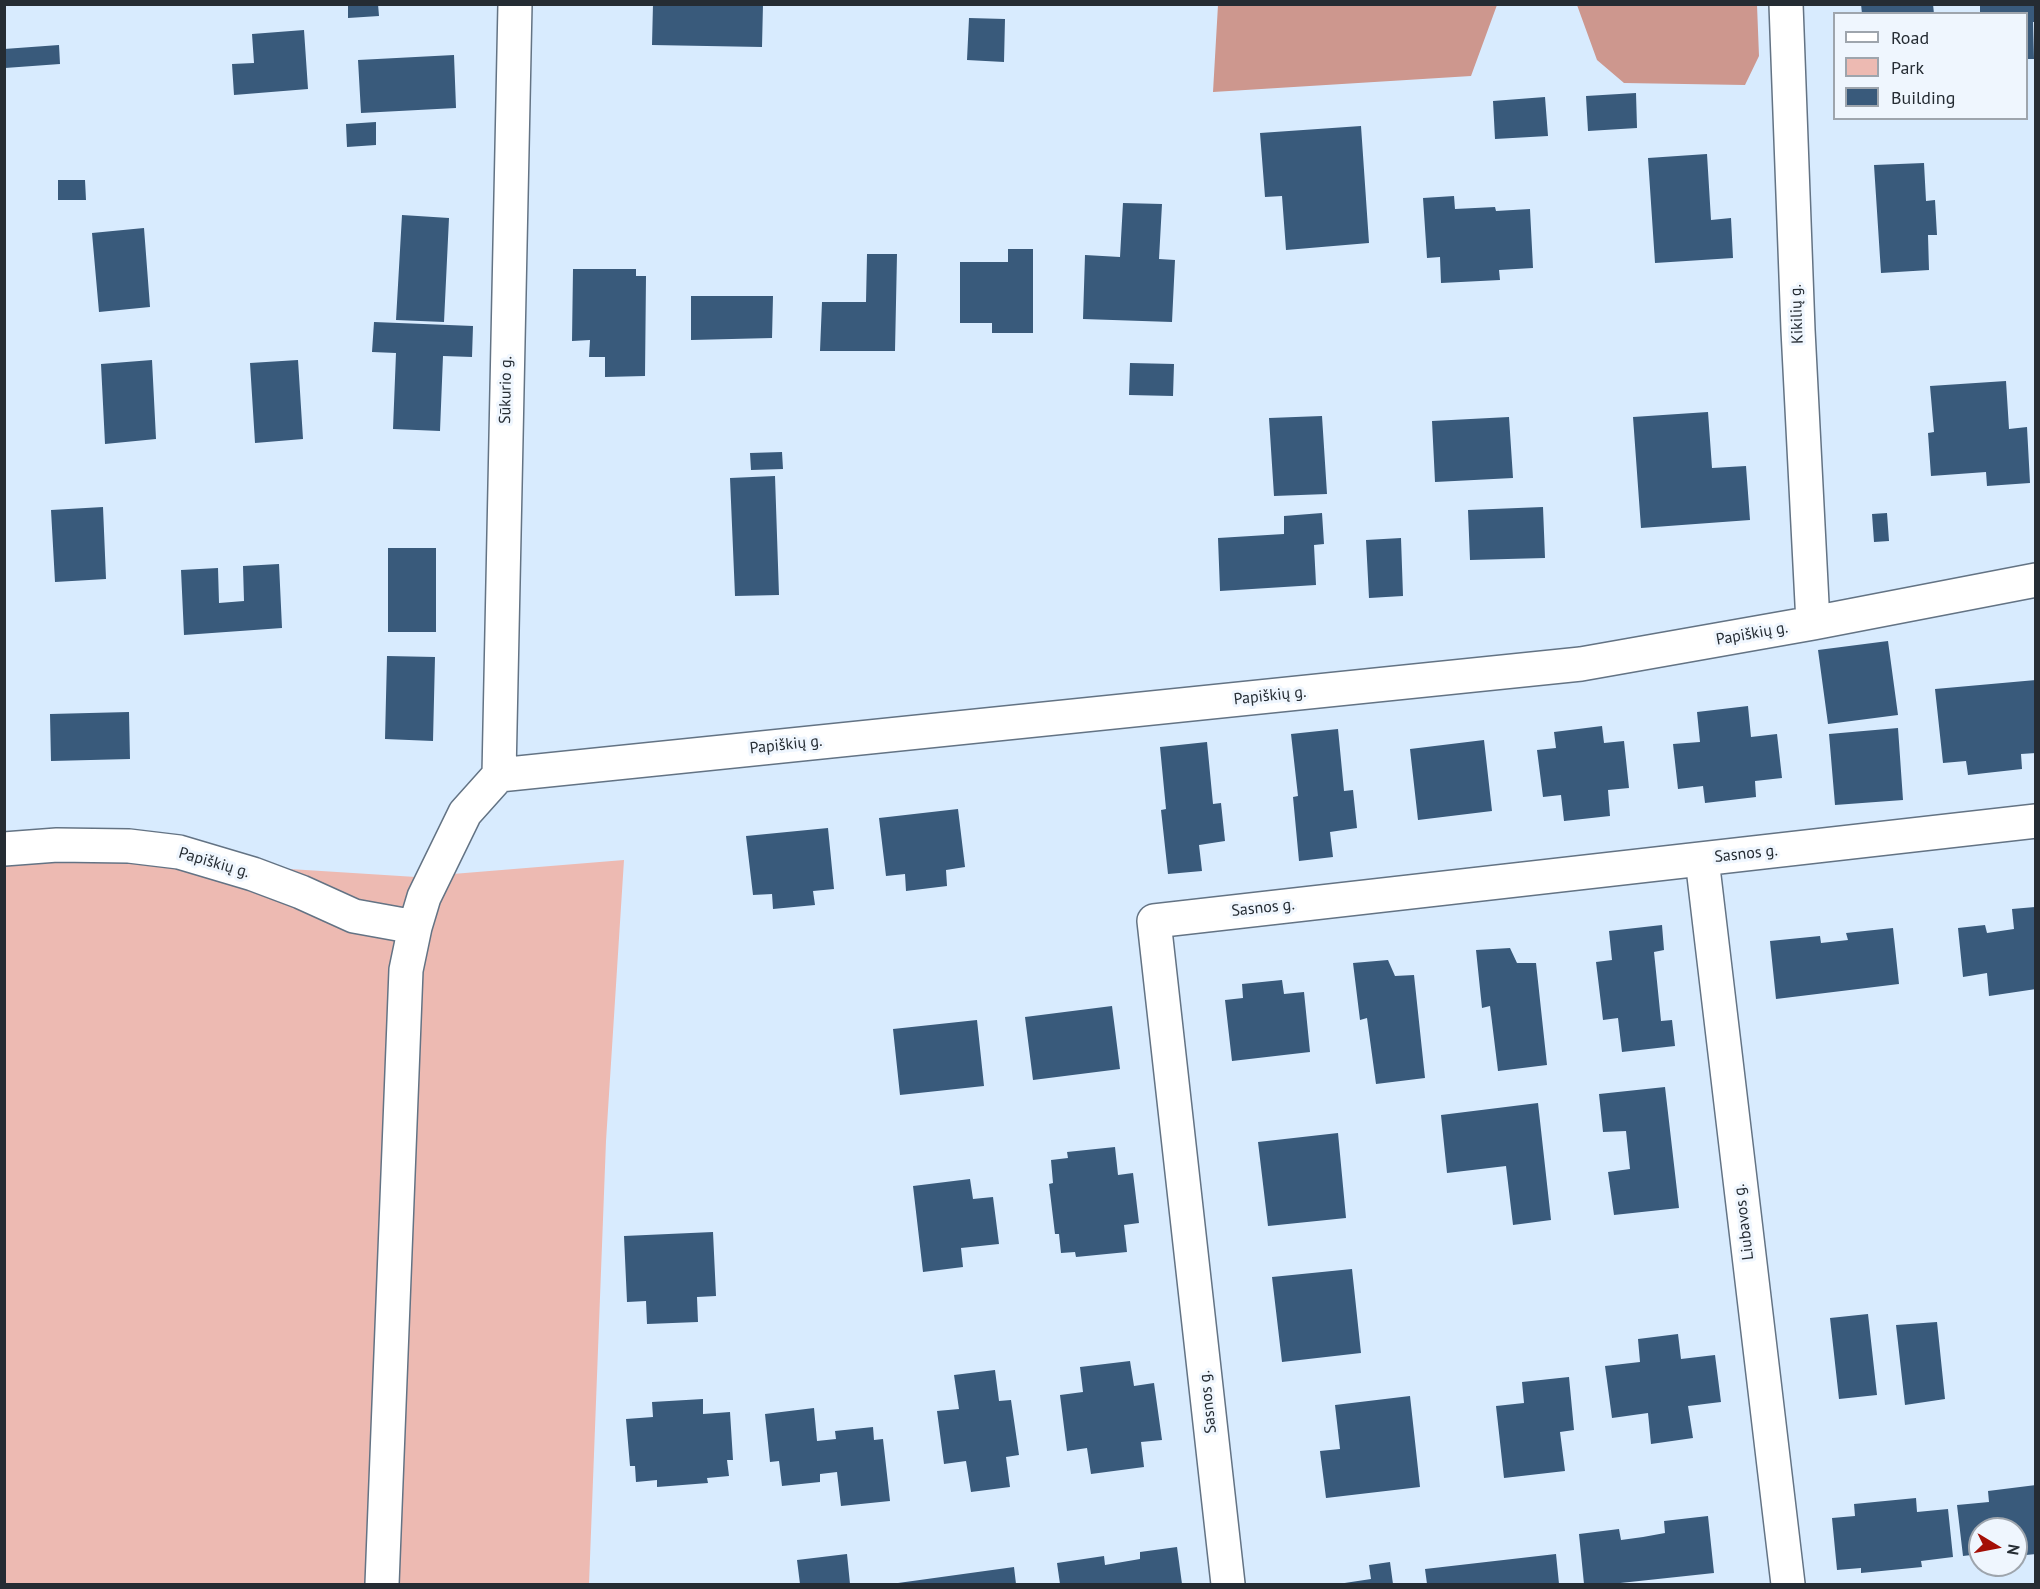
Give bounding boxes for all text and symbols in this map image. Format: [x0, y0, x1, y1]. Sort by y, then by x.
legend [1833, 12, 2028, 120]
text: Road [1891, 26, 1929, 49]
text: Park [1891, 56, 1924, 79]
text: Building [1891, 86, 1955, 109]
street label: Kikilių g. [1786, 284, 1808, 344]
street label: Sūkurio g. [496, 356, 516, 424]
street label: Papiškių g. [1714, 618, 1790, 650]
street label: Papiškių g. [1233, 683, 1307, 709]
street label: Papiškių g. [749, 732, 823, 758]
street label: Sasnos g. [1713, 841, 1779, 867]
street label: Papiškių g. [176, 844, 252, 882]
street label: Sasnos g. [1230, 895, 1296, 921]
street label: Liubavos g. [1730, 1183, 1758, 1261]
street label: Sasnos g. [1195, 1369, 1221, 1435]
north arrow [1968, 1517, 2028, 1577]
text: N [2003, 1543, 2025, 1557]

